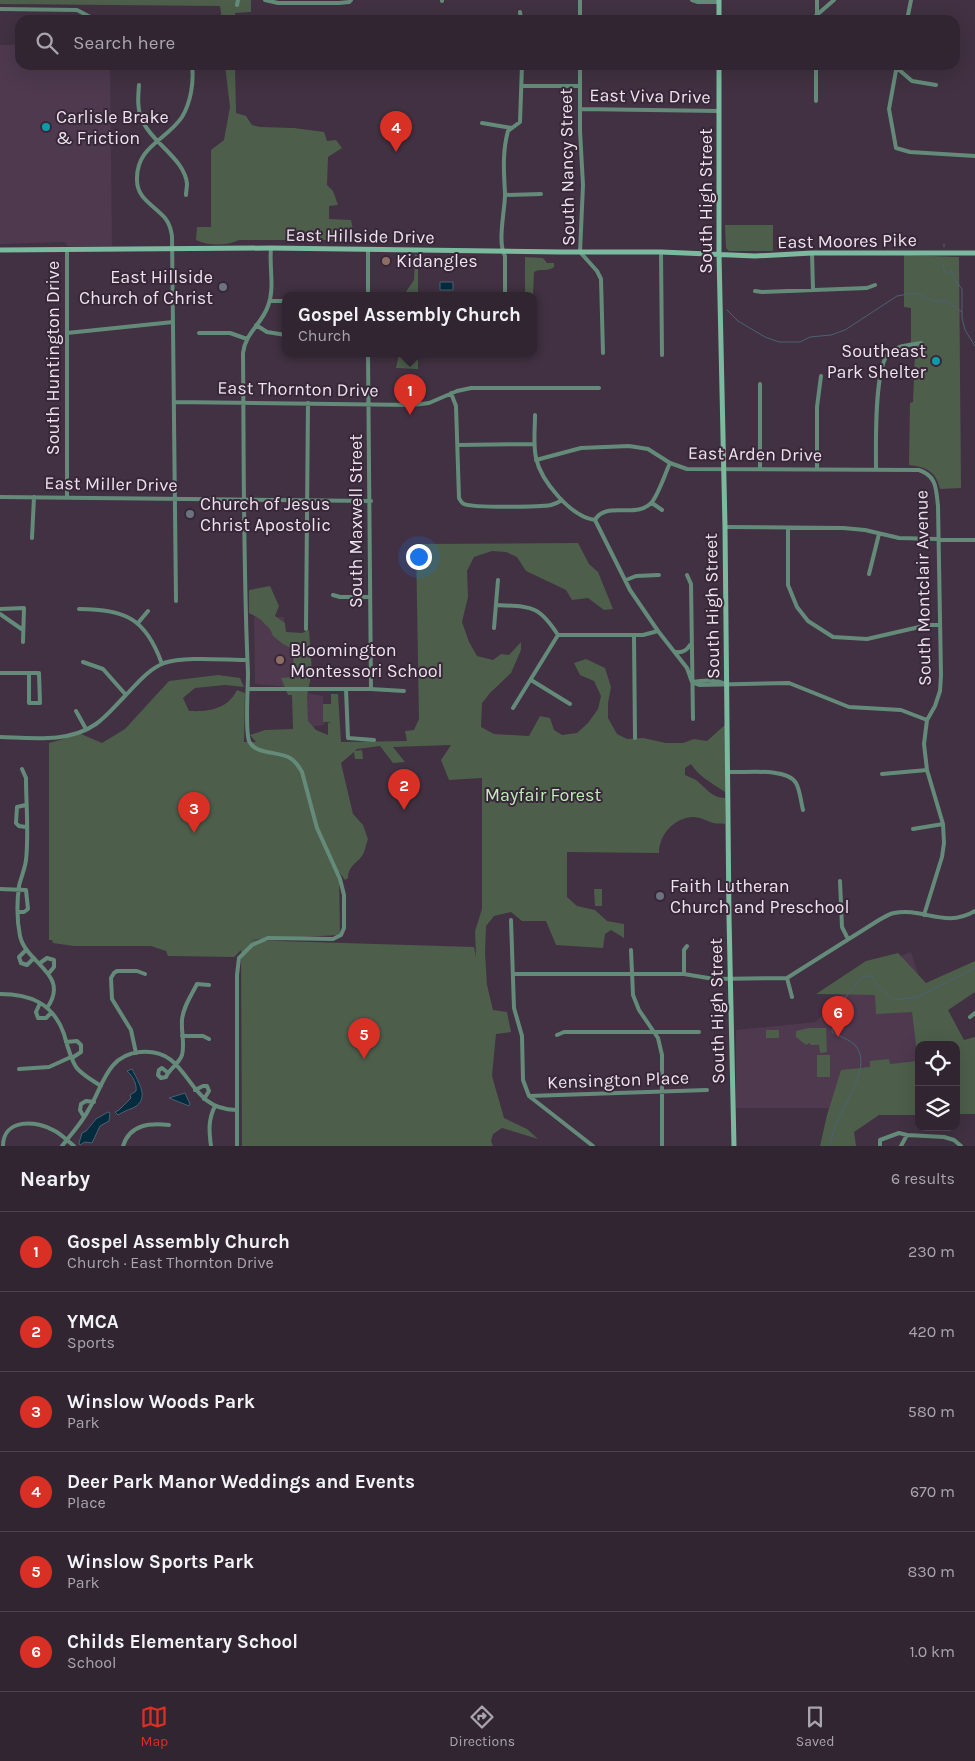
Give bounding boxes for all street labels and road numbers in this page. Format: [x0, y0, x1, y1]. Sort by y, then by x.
street label: East Viva Drive [589, 84, 711, 108]
street label: South Nancy Street [555, 88, 579, 246]
street label: South High Street [695, 128, 717, 274]
street label: East Hillside Drive [285, 224, 435, 248]
street label: East Moores Pike [777, 229, 917, 253]
street label: South Huntington Drive [42, 261, 64, 455]
street label: East Thornton Drive [217, 377, 379, 401]
street label: South Maxwell Street [345, 434, 367, 608]
street label: East Arden Drive [688, 442, 822, 466]
street label: East Miller Drive [44, 472, 178, 496]
street label: South Montclair Avenue [910, 490, 936, 686]
street label: South High Street [700, 533, 724, 679]
street label: South High Street [705, 938, 729, 1084]
street label: Kensington Place [547, 1067, 689, 1093]

